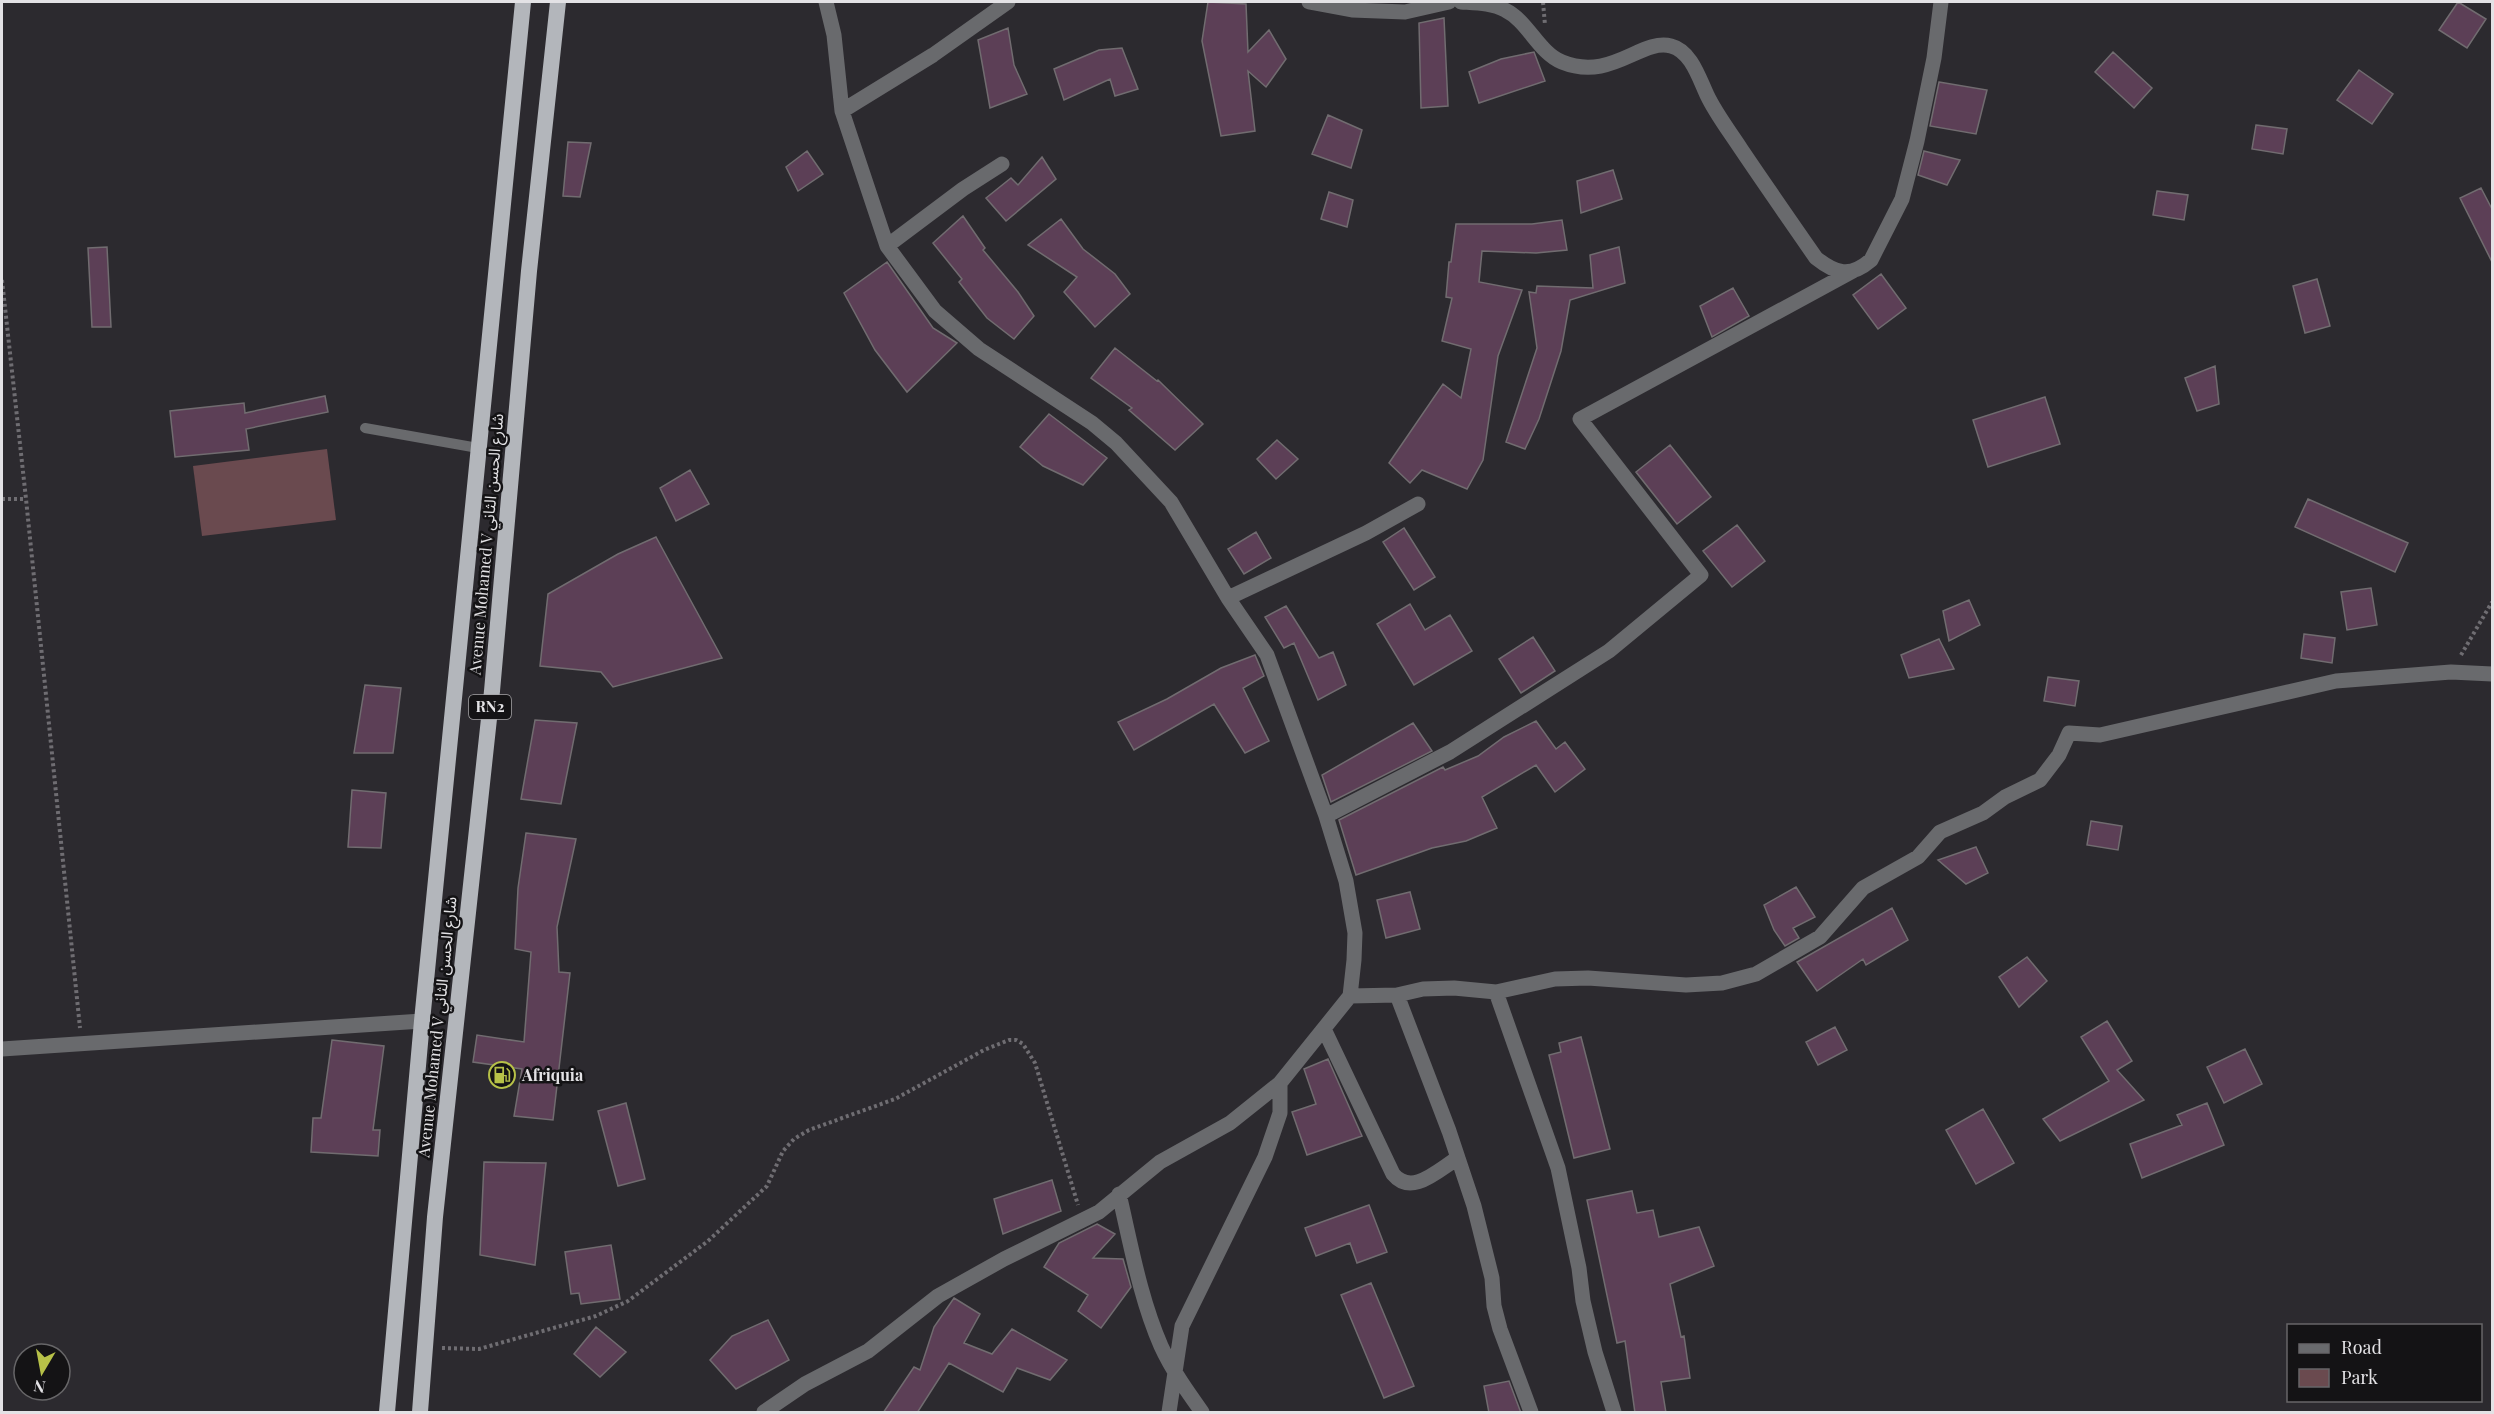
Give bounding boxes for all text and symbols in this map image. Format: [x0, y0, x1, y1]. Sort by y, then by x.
street label: Avenue Mohamed V شارع الحسن الثاني [464, 412, 510, 677]
road number: RN2 [469, 695, 511, 719]
street label: Avenue Mohamed V شارع الحسن الثاني [412, 895, 464, 1160]
fuel station icon: Afriquia [487, 1060, 517, 1090]
place label: Afriquia [521, 1064, 584, 1085]
legend [2287, 1324, 2482, 1402]
text: Road [2341, 1335, 2382, 1359]
north arrow [12, 1342, 72, 1402]
text: Park [2341, 1365, 2378, 1389]
text: N [31, 1376, 47, 1399]

